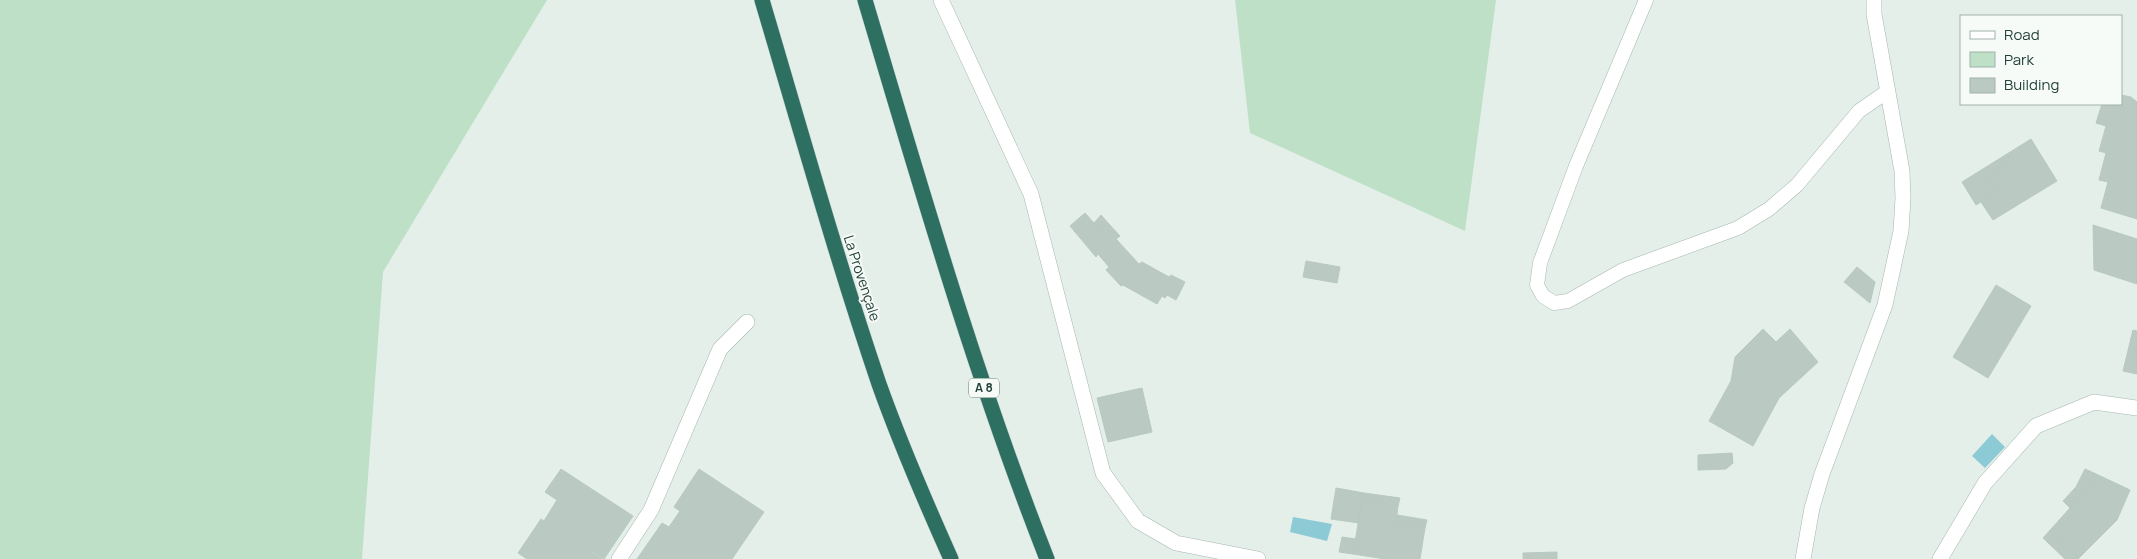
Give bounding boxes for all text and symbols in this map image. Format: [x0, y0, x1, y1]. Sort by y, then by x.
legend [1960, 15, 2122, 105]
text: Road [2004, 24, 2040, 45]
text: Park [2004, 49, 2034, 70]
text: Building [2004, 74, 2059, 95]
street label: La Provençale [840, 233, 885, 323]
road number: A 8 [969, 378, 999, 398]

